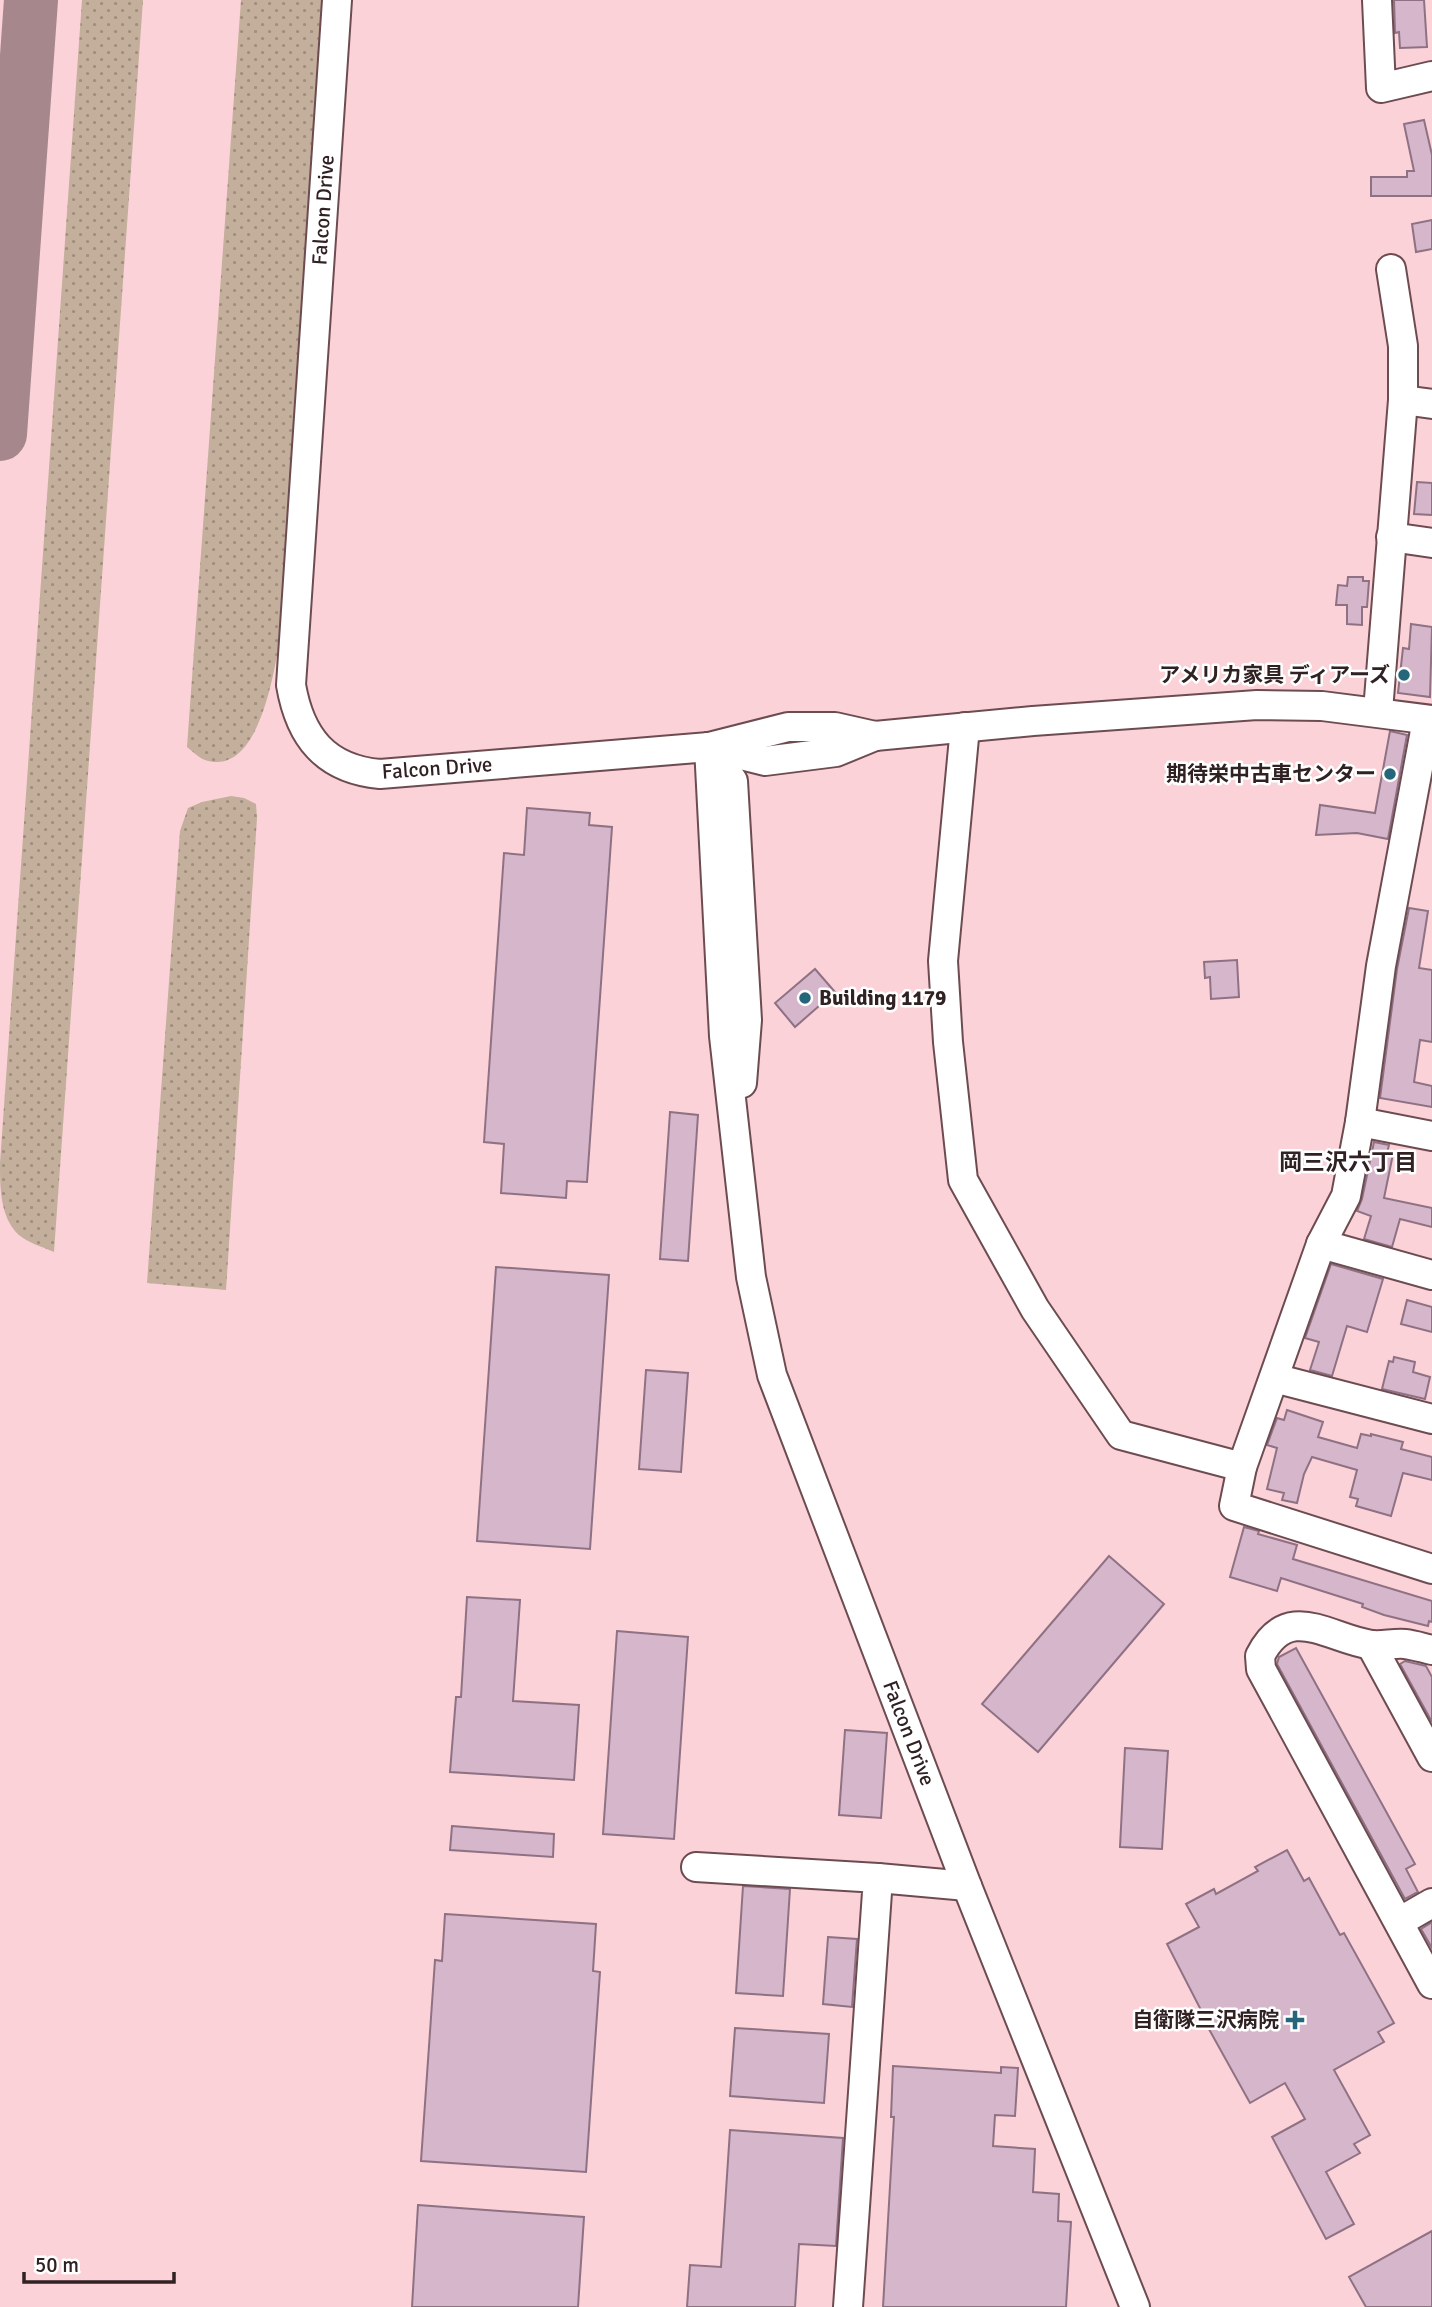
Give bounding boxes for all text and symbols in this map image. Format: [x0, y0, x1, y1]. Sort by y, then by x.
street label: Falcon Drive [306, 154, 340, 266]
place label: アメリカ家具 ディアーズ [1159, 662, 1390, 688]
marker: アメリカ家具 ディアーズ [1396, 667, 1412, 683]
street label: Falcon Drive [381, 751, 493, 785]
place label: 期待栄中古車センター [1166, 761, 1376, 787]
marker: 期待栄中古車センター [1382, 766, 1398, 782]
place label: Building 1179 [819, 985, 946, 1011]
marker: Building 1179 [797, 990, 813, 1006]
district label: 岡三沢六丁目 [1279, 1148, 1417, 1177]
street label: Falcon Drive [877, 1677, 941, 1789]
place label: 自衛隊三沢病院 [1132, 2007, 1279, 2033]
marker: 自衛隊三沢病院 [1285, 2010, 1305, 2030]
scale bar [24, 2240, 175, 2284]
text: 50 m [35, 2252, 79, 2278]

